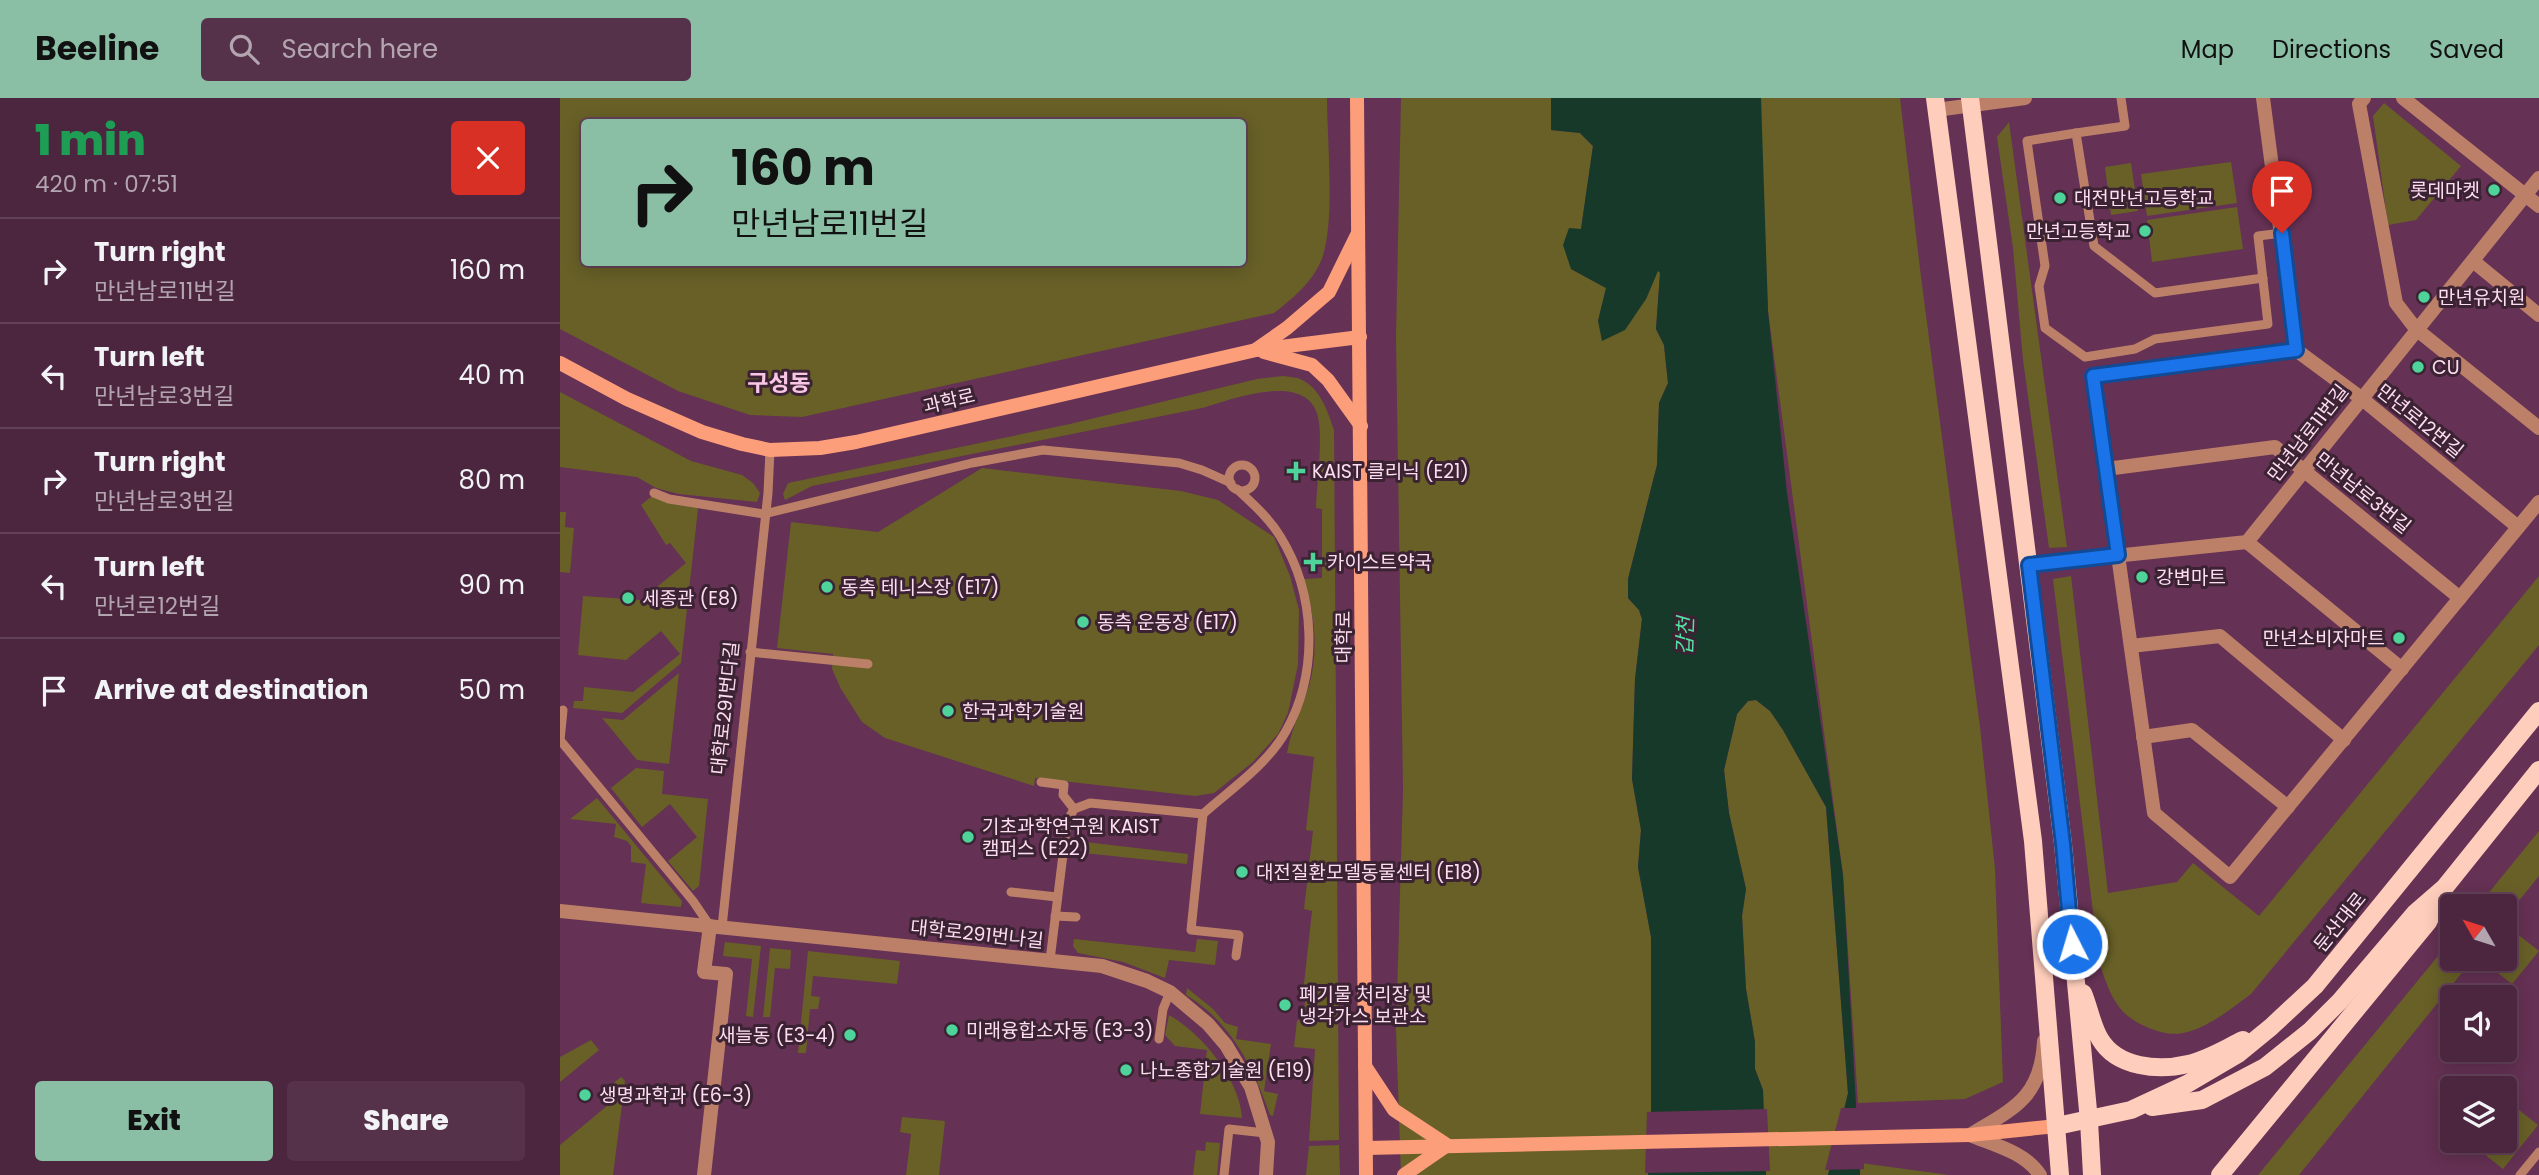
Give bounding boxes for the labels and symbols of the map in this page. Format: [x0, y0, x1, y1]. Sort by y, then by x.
pin [2252, 161, 2312, 233]
place label: 롯데마켓 [2410, 177, 2480, 204]
marker: 롯데마켓 [2486, 182, 2502, 198]
place label: 대전만년고등학교 [2074, 185, 2214, 212]
marker: 대전만년고등학교 [2052, 190, 2068, 206]
place label: 만년고등학교 [2026, 218, 2131, 245]
marker: 만년고등학교 [2137, 223, 2153, 239]
place label: 만년유치원 [2438, 284, 2525, 311]
marker: 만년유치원 [2416, 289, 2432, 305]
place label: CU [2432, 354, 2460, 381]
marker: CU [2410, 359, 2426, 375]
district label: 구성동 [747, 367, 811, 399]
street label: 만년로12번길 [2371, 378, 2469, 464]
street label: 만년남로11번길 [2261, 379, 2355, 487]
street label: 과학로 [920, 382, 978, 420]
street label: 만년남로3번길 [2309, 446, 2417, 540]
place label: KAIST 클리닉 (E21) [1312, 458, 1469, 485]
marker: KAIST 클리닉 (E21) [1286, 461, 1306, 481]
place label: 카이스트약국 [1327, 549, 1432, 576]
marker: 카이스트약국 [1305, 554, 1321, 570]
place label: 강변마트 [2156, 564, 2226, 591]
marker: 강변마트 [2134, 569, 2150, 585]
place label: 동측 테니스장 (E17) [841, 574, 999, 601]
marker: 동측 테니스장 (E17) [819, 579, 835, 595]
place label: 세종관 (E8) [642, 585, 739, 612]
marker: 세종관 (E8) [620, 590, 636, 606]
place label: 동측 운동장 (E17) [1097, 609, 1238, 636]
street label: 대학로 [1330, 611, 1357, 663]
marker: 동측 운동장 (E17) [1075, 614, 1091, 630]
water label: 갑천 [1670, 614, 1700, 656]
place label: 만년소비자마트 [2263, 625, 2385, 652]
marker: 만년소비자마트 [2391, 630, 2407, 646]
street label: 대학로291번다길 [705, 640, 745, 776]
place label: 한국과학기술원 [962, 698, 1084, 725]
marker: 한국과학기술원 [940, 703, 956, 719]
place label: 기초과학연구원 KAIST 캠퍼스 (E22) [982, 813, 1160, 862]
marker: 기초과학연구원 KAIST 캠퍼스 (E22) [960, 829, 976, 845]
place label: 대전질환모델동물센터 (E18) [1256, 859, 1481, 886]
marker: 대전질환모델동물센터 (E18) [1234, 864, 1250, 880]
street label: 둔산대로 [2308, 886, 2372, 958]
north arrow [2440, 894, 2516, 971]
position arrow [2035, 907, 2109, 981]
street label: 대학로291번나길 [909, 914, 1045, 954]
place label: 폐기물 처리장 및 냉각가스 보관소 [1299, 981, 1432, 1030]
marker: 폐기물 처리장 및 냉각가스 보관소 [1277, 997, 1293, 1013]
place label: 미래융합소자동 (E3-3) [966, 1017, 1153, 1044]
place label: 새늘동 (E3-4) [718, 1022, 836, 1049]
marker: 미래융합소자동 (E3-3) [944, 1022, 960, 1038]
marker: 새늘동 (E3-4) [842, 1027, 858, 1043]
place label: 나노종합기술원 (E19) [1140, 1057, 1312, 1084]
marker: 나노종합기술원 (E19) [1118, 1062, 1134, 1078]
place label: 생명과학과 (E6-3) [599, 1082, 752, 1109]
marker: 생명과학과 (E6-3) [577, 1087, 593, 1103]

